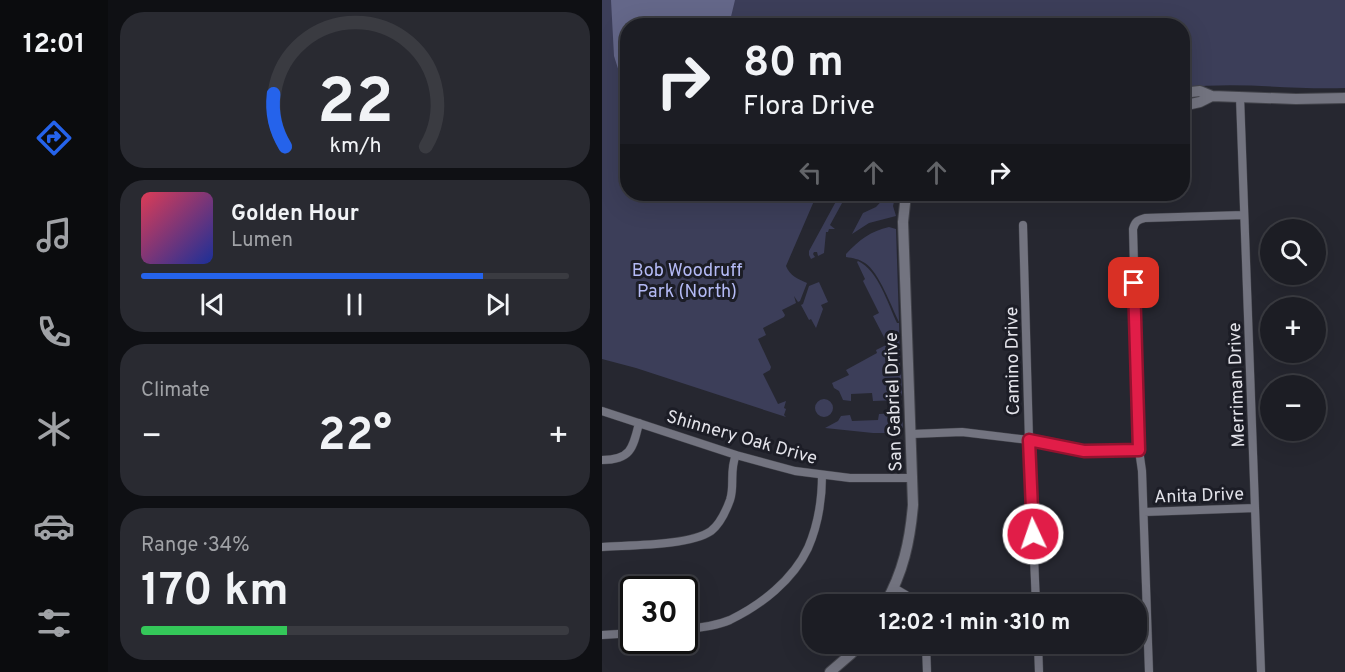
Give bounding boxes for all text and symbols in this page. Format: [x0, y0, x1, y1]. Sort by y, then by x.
text: 12:01 [23, 28, 85, 62]
text: 80 m [743, 38, 844, 91]
icon: right [644, 42, 722, 120]
text: 22 [317, 66, 393, 145]
text: Flora Drive [743, 90, 875, 124]
icon: directions [33, 117, 75, 159]
text: km/h [329, 133, 381, 160]
icon: left [794, 156, 827, 189]
icon: ahead [857, 156, 890, 189]
icon: ahead [920, 156, 953, 189]
icon: right [983, 156, 1016, 189]
text: Golden Hour [231, 201, 359, 228]
icon: music [33, 214, 75, 256]
map controls [1260, 219, 1326, 441]
button: search [1260, 219, 1326, 285]
text: Lumen [231, 228, 293, 254]
pin [1108, 257, 1159, 308]
park label: Bob Woodruff Park (North) [632, 260, 742, 304]
icon: arrive [1117, 266, 1150, 299]
icon: previous [196, 288, 229, 321]
icon: pause [338, 288, 371, 321]
icon: next [481, 288, 514, 321]
button: + [1260, 297, 1326, 363]
street label: Camino Drive [1001, 307, 1026, 415]
icon: phone [33, 311, 75, 353]
street label: Merriman Drive [1224, 322, 1251, 448]
street label: San Gabriel Drive [881, 332, 908, 472]
button: − [1260, 375, 1326, 441]
text: Climate [141, 378, 210, 404]
street label: Shinnery Oak Drive [664, 406, 820, 471]
icon: climate [33, 408, 75, 450]
text: 22° [318, 409, 392, 466]
text: − [141, 417, 162, 459]
text: + [548, 417, 569, 459]
street label: Anita Drive [1154, 483, 1244, 510]
position arrow [1001, 502, 1065, 566]
icon: car [33, 505, 75, 547]
text: Range · 34% [141, 533, 250, 559]
text: 170 km [141, 564, 289, 621]
speed limit sign: 30 [620, 576, 698, 654]
icon: filters [33, 602, 75, 644]
text: 12:02 · 1 min · 310 m [879, 610, 1070, 637]

